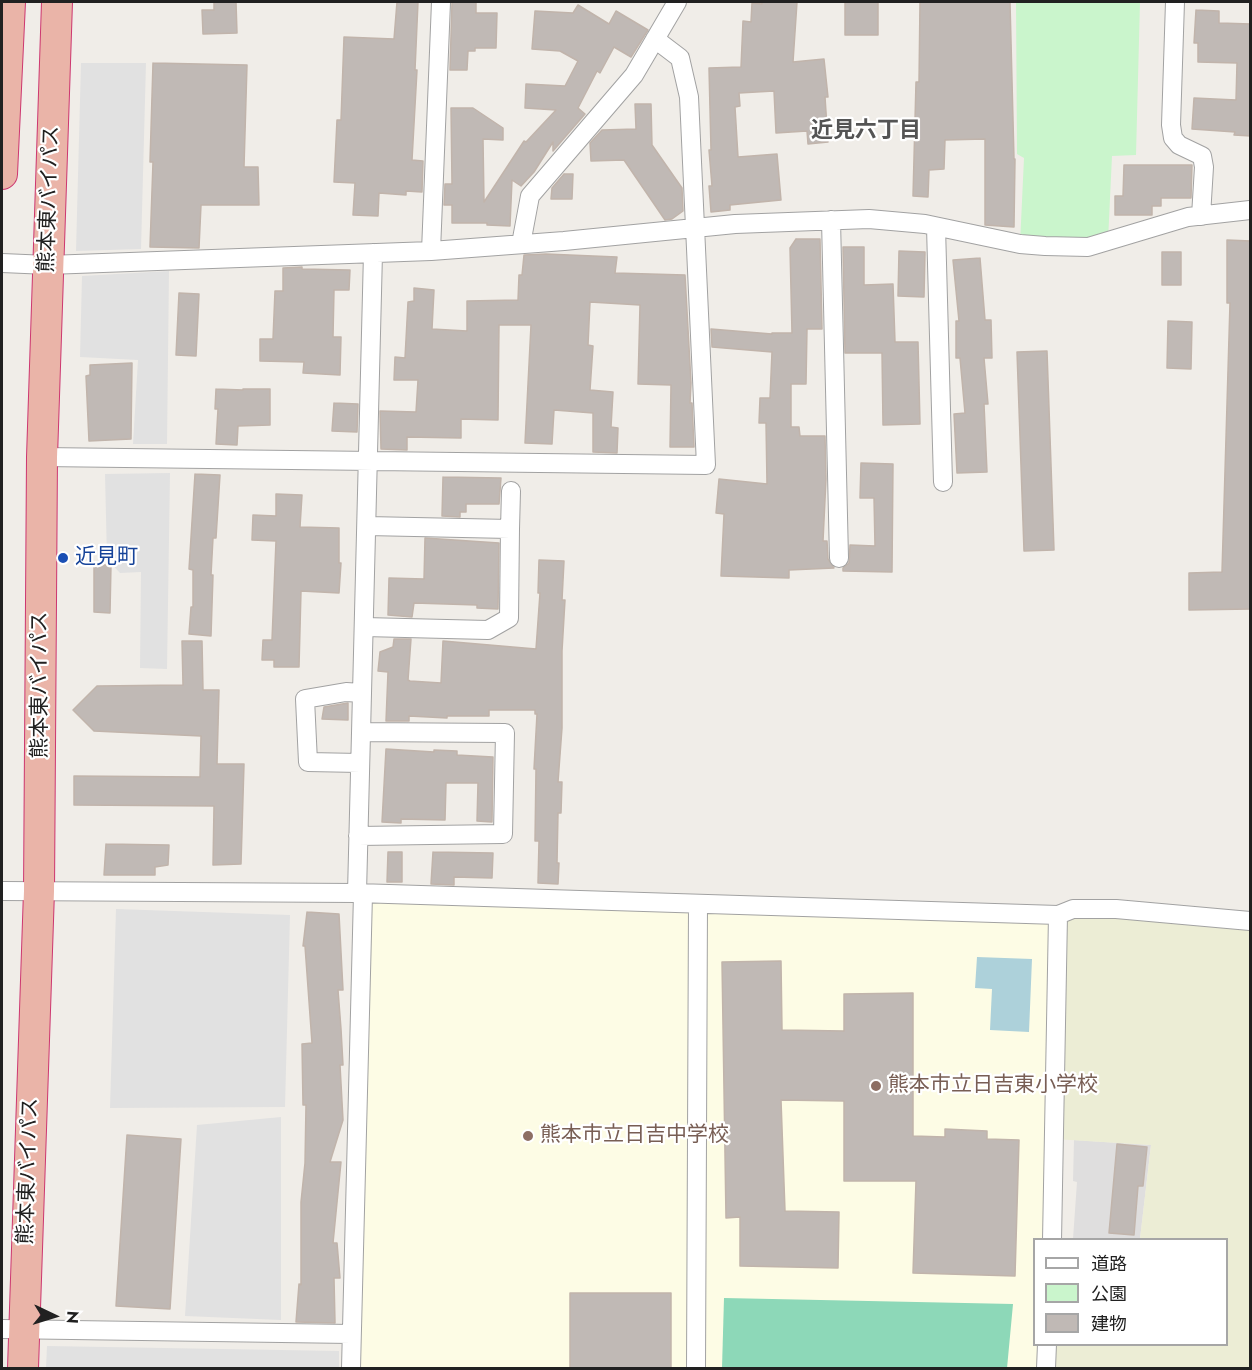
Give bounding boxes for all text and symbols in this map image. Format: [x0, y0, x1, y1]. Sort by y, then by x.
district label: 近見六丁目 [811, 119, 921, 145]
street label: 熊本東バイパス [35, 125, 65, 273]
place label: 近見町 [75, 545, 138, 571]
marker: 近見町 [56, 551, 70, 565]
street label: 熊本東バイパス [28, 612, 54, 758]
place label: 熊本市立日吉東小学校 [888, 1073, 1098, 1099]
marker: 熊本市立日吉東小学校 [869, 1079, 883, 1093]
street label: 熊本東バイパス [14, 1097, 44, 1245]
place label: 熊本市立日吉中学校 [540, 1123, 729, 1149]
marker: 熊本市立日吉中学校 [521, 1129, 535, 1143]
legend [1033, 1238, 1228, 1346]
text: 道路 [1091, 1251, 1127, 1277]
text: 公園 [1091, 1281, 1127, 1307]
north arrow [24, 1286, 84, 1346]
text: N [61, 1310, 84, 1324]
text: 建物 [1091, 1311, 1127, 1337]

